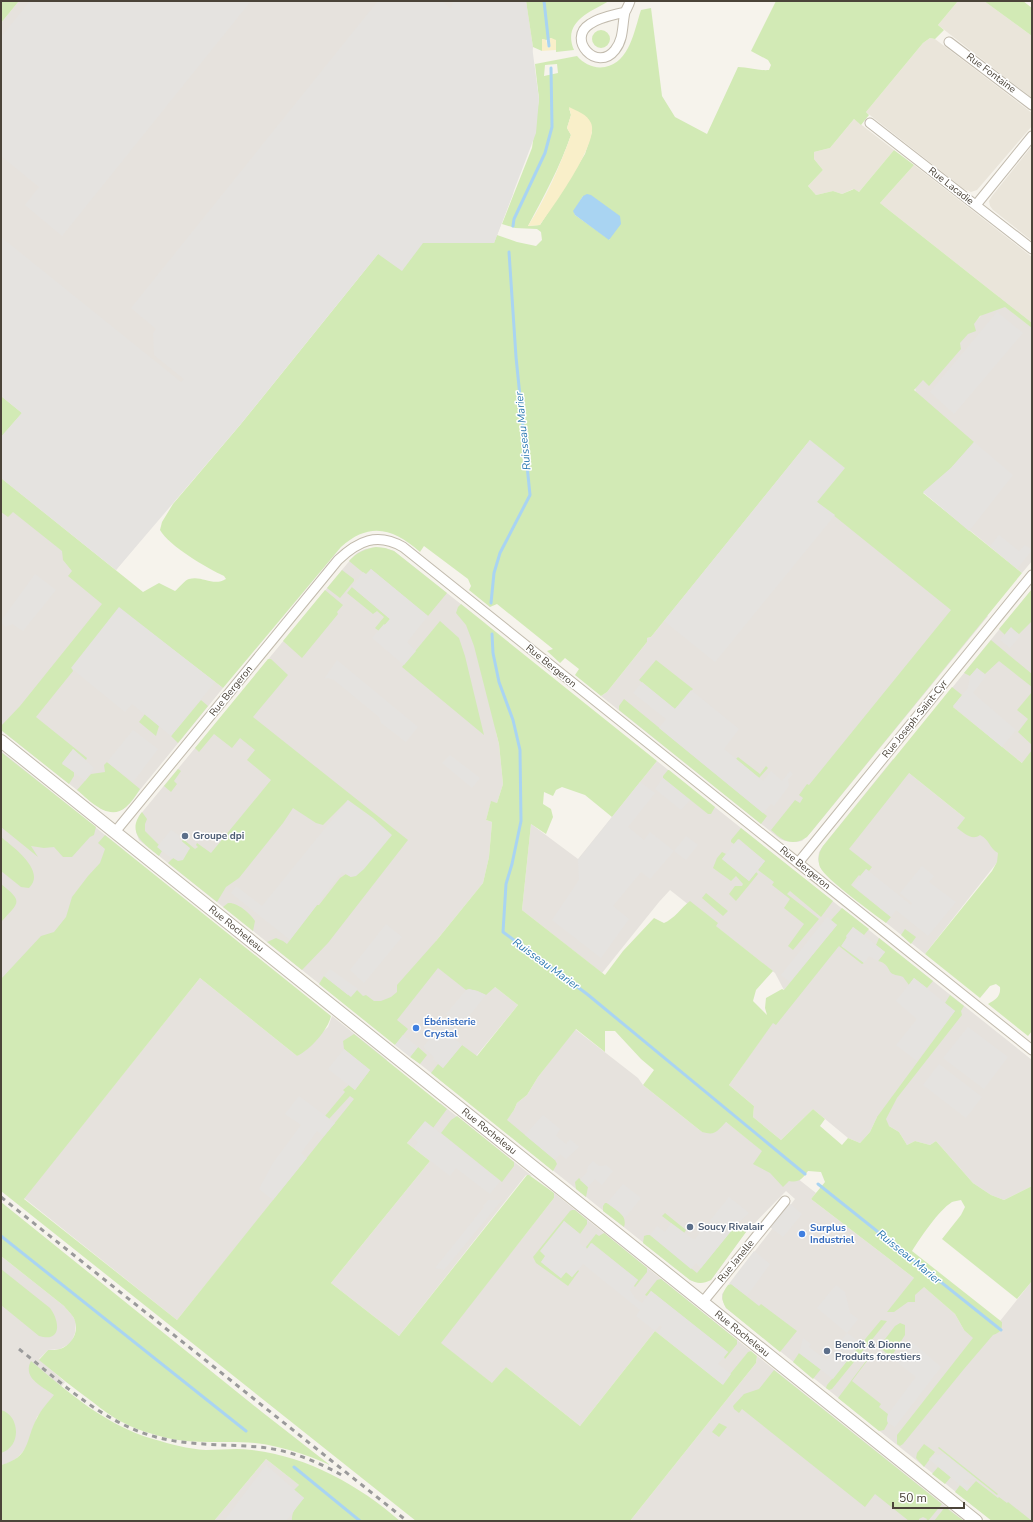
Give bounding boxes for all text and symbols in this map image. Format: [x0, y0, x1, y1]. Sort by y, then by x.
street label: Rue Fontaine [963, 50, 1019, 96]
street label: Rue Lacadie [925, 164, 977, 208]
water label: Ruisseau Marier [511, 390, 535, 471]
street label: Rue Bergeron [523, 641, 579, 691]
street label: Rue Bergeron [206, 663, 256, 719]
street label: Rue Joseph-Saint-Cyr [879, 677, 951, 761]
place label: Groupe dpi [193, 829, 244, 843]
marker: Groupe dpi [180, 831, 190, 841]
street label: Rue Bergeron [777, 843, 833, 893]
street label: Rue Rocheleau [205, 903, 267, 955]
water label: Ruisseau Marier [510, 935, 583, 994]
place label: Ébénisterie Crystal [424, 1015, 476, 1041]
marker: Ébénisterie Crystal [411, 1023, 421, 1033]
street label: Rue Rocheleau [458, 1105, 520, 1158]
place label: Soucy Rivalair [698, 1220, 764, 1234]
place label: Surplus Industriel [810, 1221, 855, 1247]
marker: Soucy Rivalair [685, 1222, 695, 1232]
water label: Ruisseau Marier [874, 1226, 945, 1288]
marker: Surplus Industriel [797, 1229, 807, 1239]
street label: Rue Janelle [715, 1237, 757, 1285]
street label: Rue Rocheleau [711, 1307, 773, 1360]
place label: Benoît & Dionne Produits forestiers [835, 1338, 921, 1364]
marker: Benoît & Dionne Produits forestiers [822, 1346, 832, 1356]
scale bar [893, 1484, 964, 1510]
text: 50 m [899, 1490, 927, 1506]

